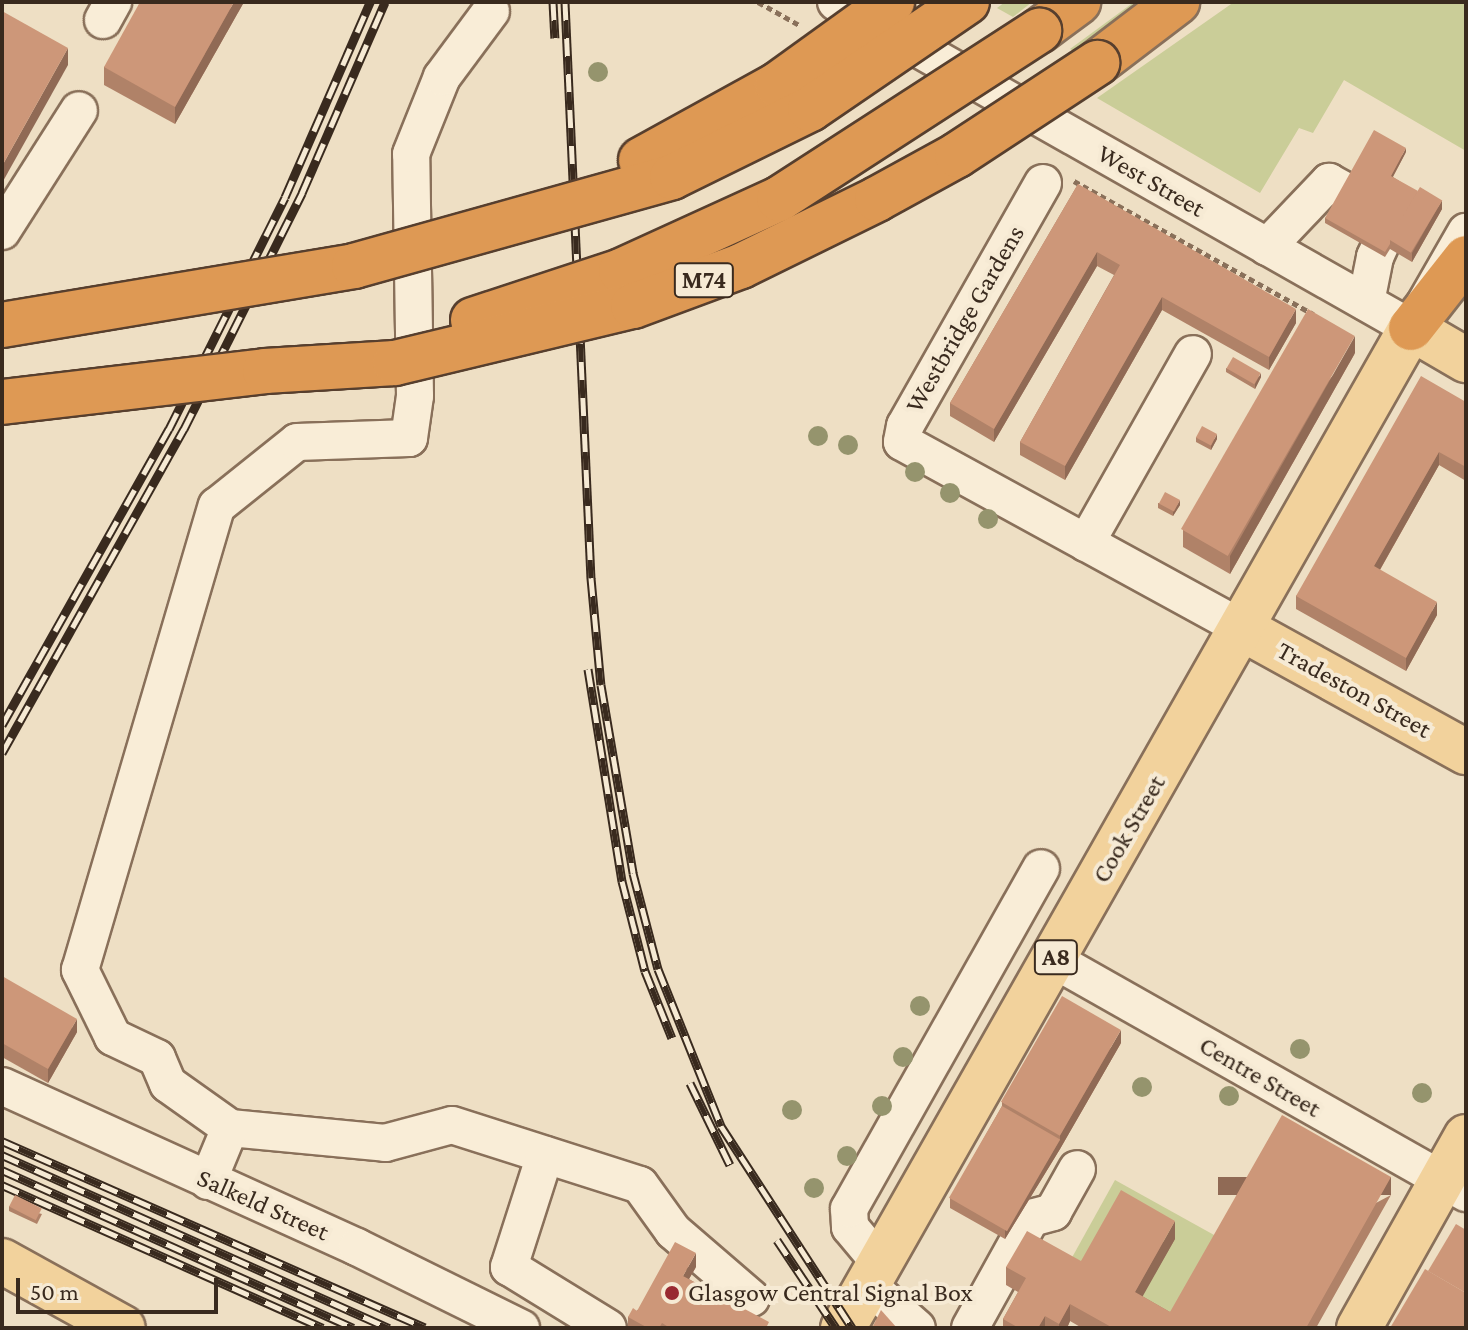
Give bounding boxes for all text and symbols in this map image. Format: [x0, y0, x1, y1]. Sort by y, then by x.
street label: West Street [1092, 138, 1210, 224]
street label: Westbridge Gardens [899, 220, 1031, 418]
road number: M74 [672, 260, 736, 300]
street label: Tradeston Street [1272, 635, 1436, 745]
street label: Cook Street [1086, 770, 1172, 888]
road number: A8 [1032, 937, 1080, 977]
street label: Centre Street [1194, 1030, 1326, 1124]
street label: Salkeld Street [192, 1162, 334, 1248]
scale bar [20, 1262, 222, 1312]
place label: Glasgow Central Signal Box [688, 1277, 973, 1309]
text: 50 m [30, 1278, 79, 1305]
marker: Glasgow Central Signal Box [663, 1284, 681, 1302]

